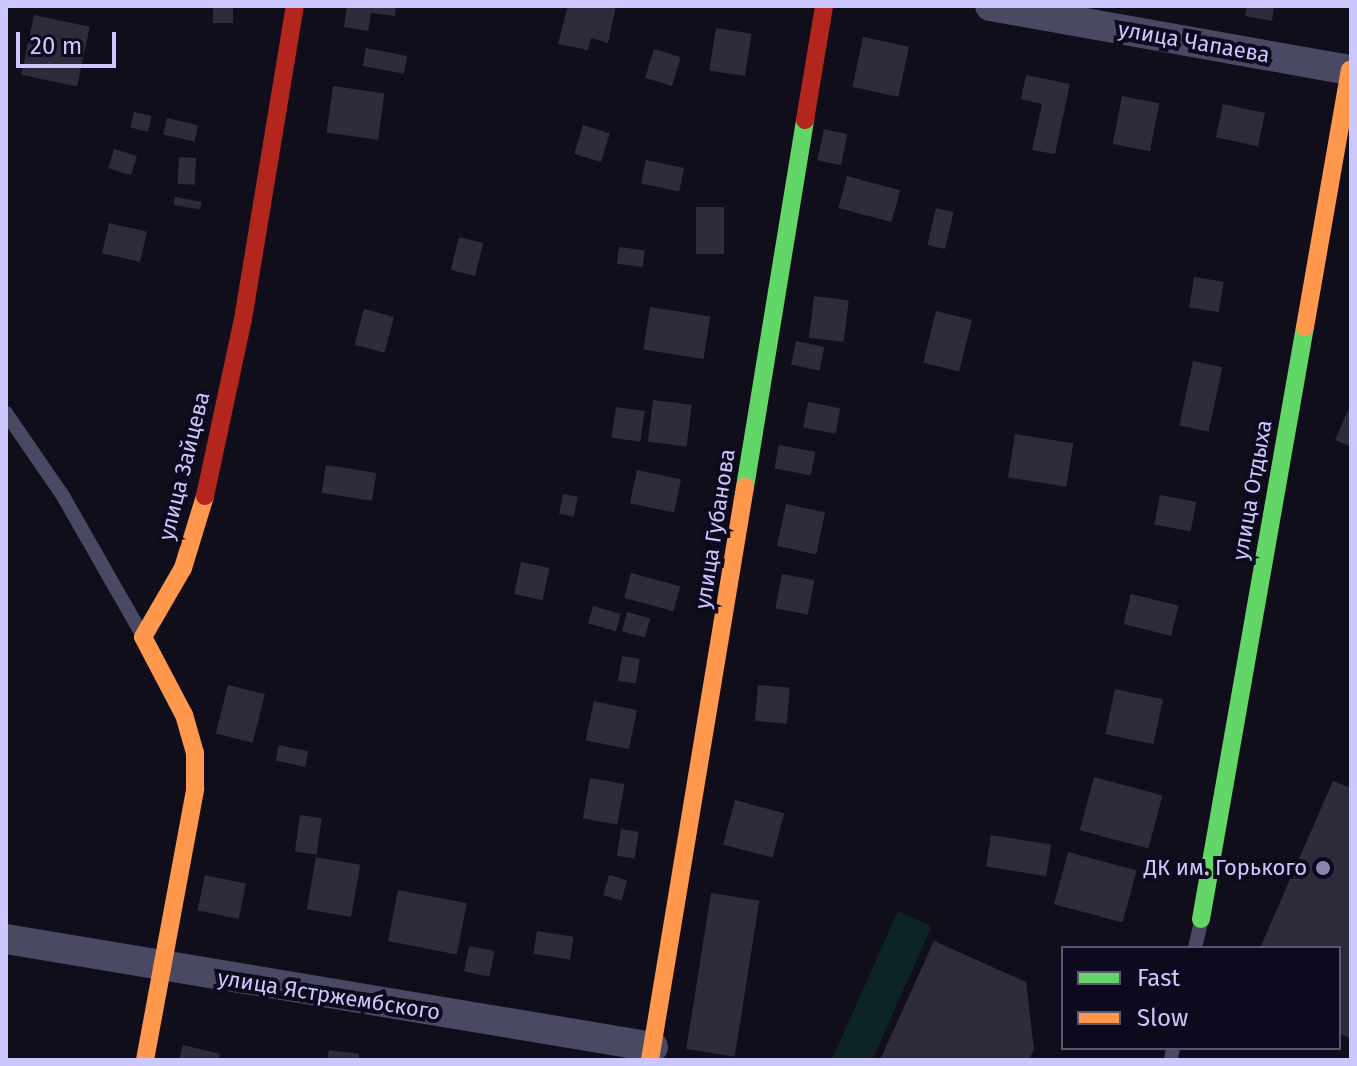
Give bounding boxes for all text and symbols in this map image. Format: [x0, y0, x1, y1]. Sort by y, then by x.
scale bar [20, 16, 120, 66]
street label: улица Чапаева [1116, 16, 1272, 68]
text: 20 m [30, 32, 82, 60]
street label: улица Зайцева [153, 389, 215, 543]
street label: улица Отдыха [1227, 418, 1277, 562]
street label: улица Губанова [689, 447, 741, 611]
place label: ДК им. Горького [1144, 855, 1307, 881]
marker: ДК им. Горького [1314, 859, 1332, 877]
legend [1061, 946, 1341, 1050]
street label: улица Ястржембского [216, 964, 442, 1026]
text: Fast [1137, 964, 1180, 992]
text: Slow [1137, 1004, 1188, 1032]

